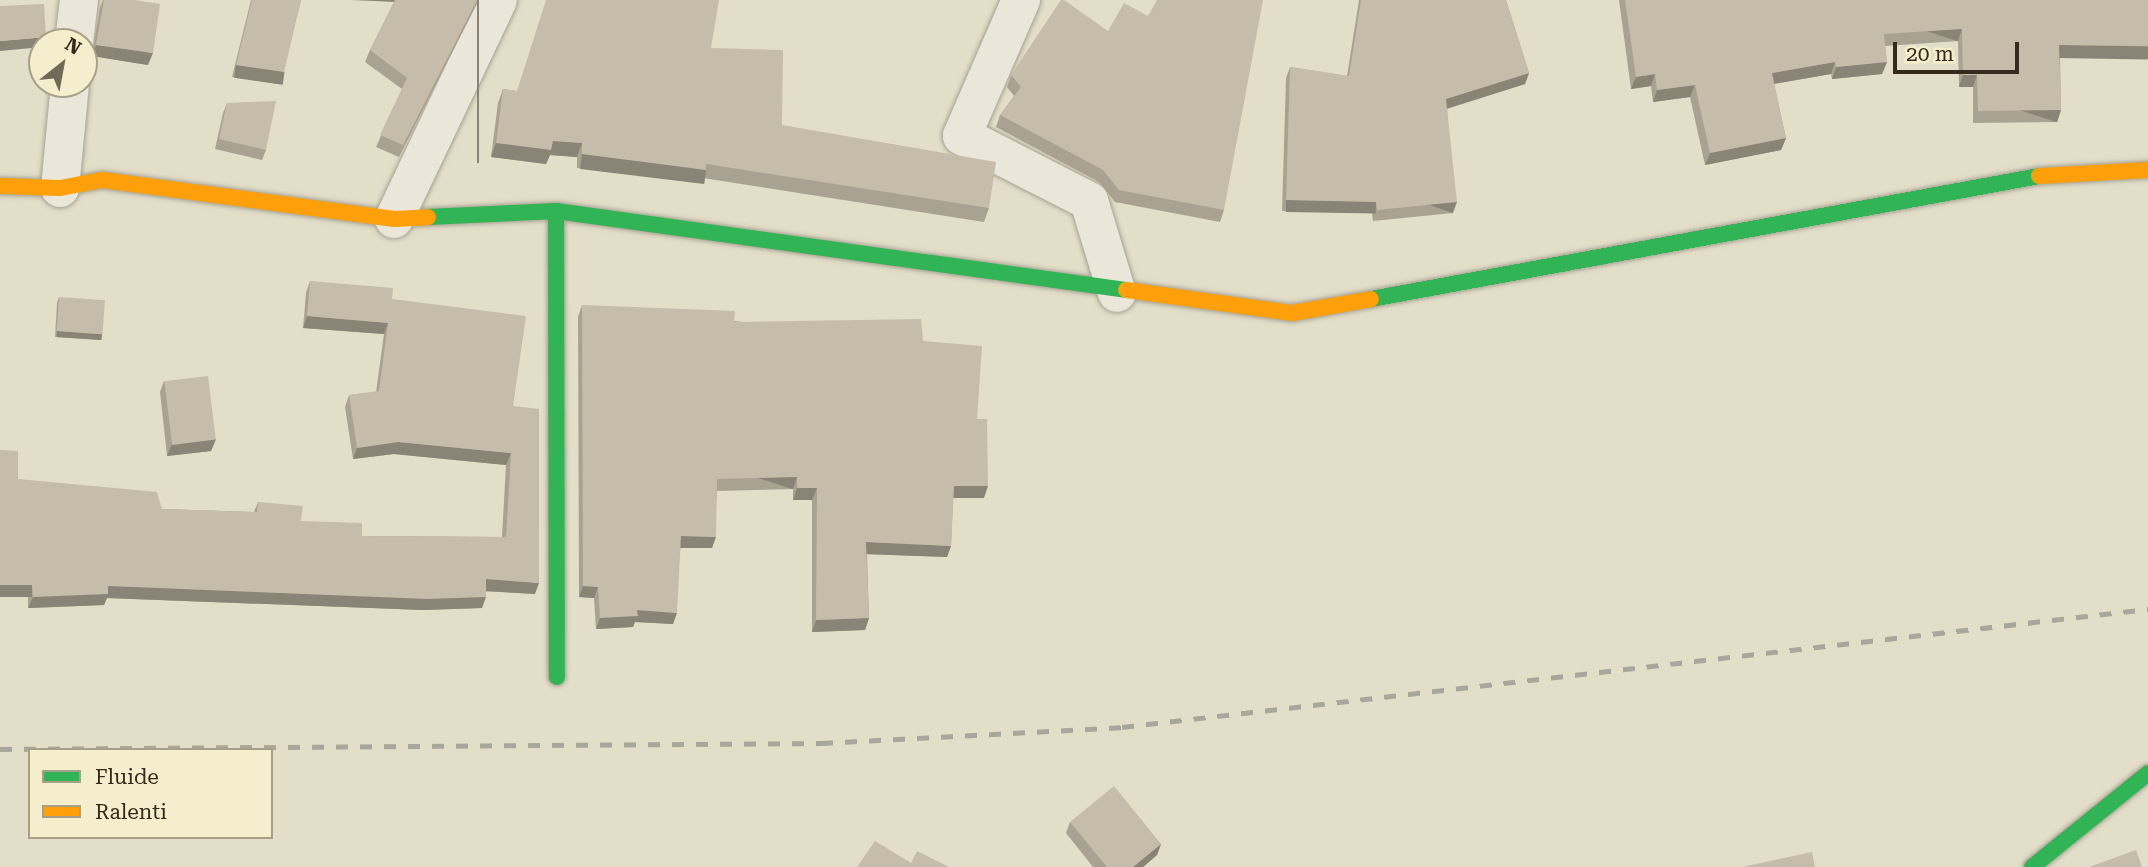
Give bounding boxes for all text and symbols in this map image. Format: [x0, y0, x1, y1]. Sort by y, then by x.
north arrow [28, 28, 98, 98]
scale bar [1896, 28, 2022, 72]
text: N [61, 33, 85, 60]
text: 20 m [1906, 42, 1954, 66]
legend [28, 748, 273, 839]
text: Fluide [95, 765, 159, 789]
text: Ralenti [95, 800, 167, 824]

